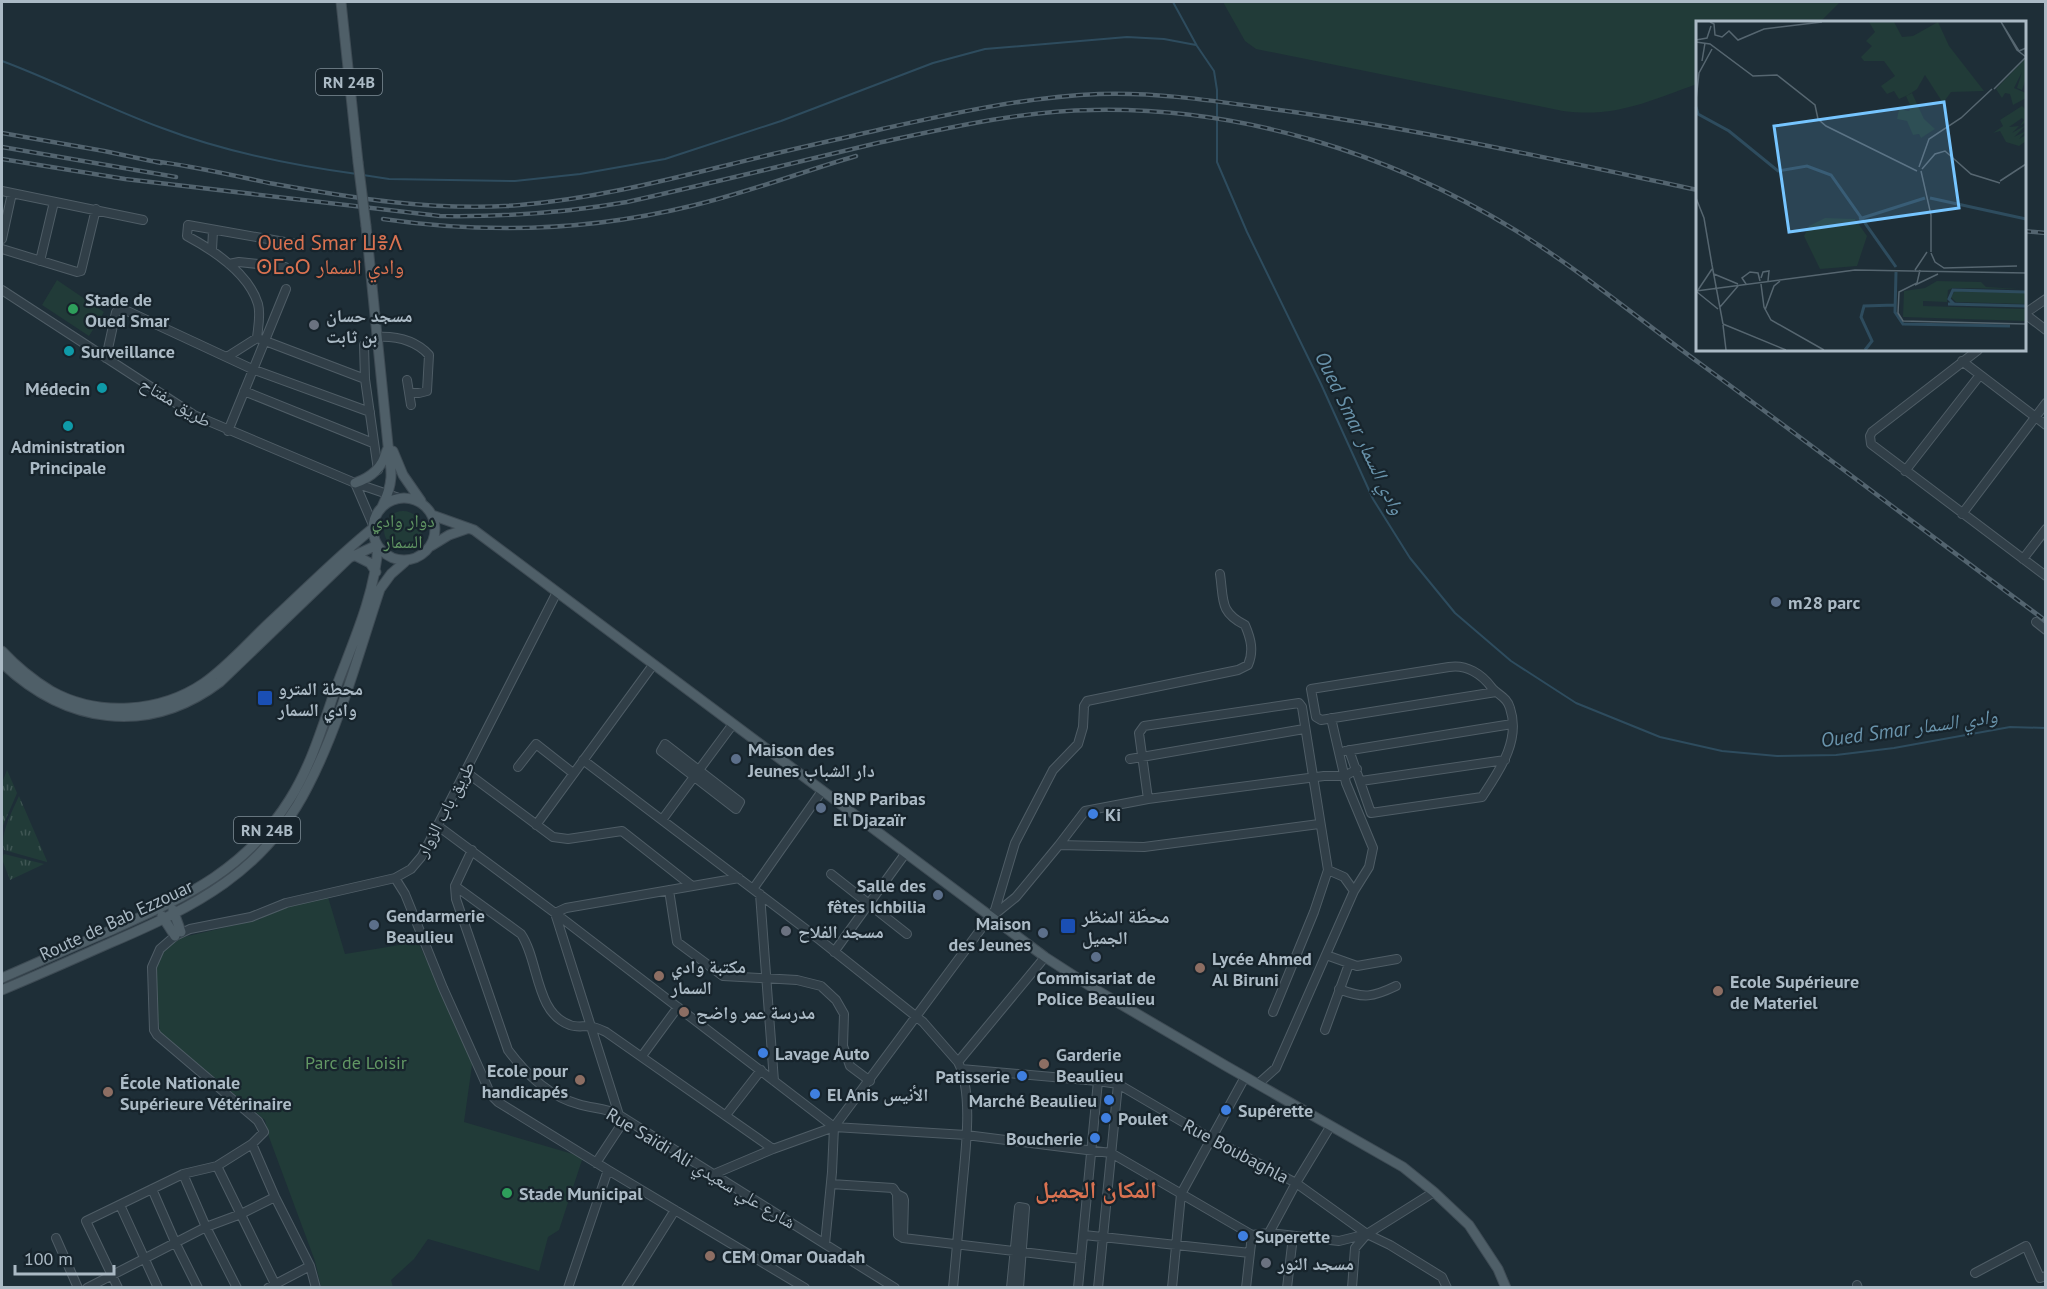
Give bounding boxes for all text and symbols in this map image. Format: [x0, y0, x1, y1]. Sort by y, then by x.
inset map [1696, 21, 2026, 351]
road number: RN 24B [316, 69, 382, 95]
district label: Oued Smar ⵡⴻⴷ ⵙⵎⴰⵔ وادي السمار [256, 229, 404, 283]
place label: Stade de Oued Smar [85, 288, 170, 332]
marker: Stade de Oued Smar [66, 302, 80, 316]
place label: مسجد حسان بن ثابت [326, 304, 412, 348]
marker: مسجد حسان بن ثابت [307, 318, 321, 332]
place label: Surveillance [81, 340, 175, 363]
marker: Surveillance [62, 344, 76, 358]
water label: Oued Smar وادي السمار [1306, 347, 1411, 520]
street label: طريق مفتاح [136, 372, 216, 433]
place label: Médecin [25, 377, 90, 400]
marker: Médecin [95, 381, 109, 395]
marker: Administration Principale [61, 419, 75, 433]
place label: Administration Principale [11, 435, 125, 479]
park label: دوار وادي السمار [371, 509, 435, 553]
place label: m28 parc [1788, 591, 1860, 614]
marker: m28 parc [1769, 595, 1783, 609]
place label: محطة المترو وادي السمار [277, 677, 363, 724]
marker: محطة المترو وادي السمار [256, 689, 274, 707]
water label: Oued Smar وادي السمار [1819, 703, 2000, 756]
place label: Maison des Jeunes دار الشباب [747, 738, 875, 782]
marker: Maison des Jeunes دار الشباب [729, 752, 743, 766]
street label: طريق باب الزوار [410, 757, 480, 862]
place label: BNP Paribas El Djazaïr [833, 787, 926, 831]
marker: BNP Paribas El Djazaïr [814, 801, 828, 815]
place label: Ki [1105, 803, 1121, 826]
marker: Ki [1086, 807, 1100, 821]
road number: RN 24B [234, 817, 300, 843]
street label: Route de Bab Ezzouar [36, 874, 196, 966]
place label: Salle des fêtes Ichbilia [827, 874, 926, 918]
marker: Salle des fêtes Ichbilia [931, 888, 945, 902]
place label: Gendarmerie Beaulieu [386, 904, 485, 948]
place label: محطّة المنظر الجميل [1081, 905, 1170, 949]
place label: Maison des Jeunes [949, 912, 1031, 956]
marker: محطّة المنظر الجميل [1059, 917, 1077, 935]
marker: Gendarmerie Beaulieu [367, 918, 381, 932]
place label: مسجد الفلاح [798, 920, 884, 943]
marker: مسجد الفلاح [779, 924, 793, 938]
marker: Maison des Jeunes [1036, 926, 1050, 940]
place label: Lycée Ahmed Al Biruni [1212, 947, 1312, 991]
marker: Commisariat de Police Beaulieu [1089, 950, 1103, 964]
place label: مكتبة وادي السمار [670, 955, 746, 999]
marker: Lycée Ahmed Al Biruni [1193, 961, 1207, 975]
place label: Commisariat de Police Beaulieu [1036, 966, 1156, 1010]
marker: مكتبة وادي السمار [652, 969, 666, 983]
place label: Ecole Supérieure de Materiel [1730, 970, 1859, 1014]
marker: Ecole Supérieure de Materiel [1711, 984, 1725, 998]
place label: مدرسة عمر واضح [696, 1001, 815, 1025]
marker: مدرسة عمر واضح [677, 1005, 691, 1019]
place label: Lavage Auto [775, 1042, 870, 1065]
place label: Garderie Beaulieu [1056, 1043, 1123, 1087]
marker: Lavage Auto [756, 1046, 770, 1060]
park label: Parc de Loisir [305, 1051, 407, 1074]
marker: Garderie Beaulieu [1037, 1057, 1051, 1071]
place label: Ecole pour handicapés [482, 1059, 569, 1103]
place label: Patisserie [936, 1065, 1010, 1088]
marker: Patisserie [1015, 1069, 1029, 1083]
place label: École Nationale Supérieure Vétérinaire [120, 1071, 292, 1115]
marker: Ecole pour handicapés [573, 1073, 587, 1087]
place label: El Anis الأنيس [827, 1083, 928, 1106]
marker: École Nationale Supérieure Vétérinaire [101, 1085, 115, 1099]
marker: El Anis الأنيس [808, 1087, 822, 1101]
place label: Marché Beaulieu [969, 1089, 1097, 1112]
marker: Marché Beaulieu [1102, 1093, 1116, 1107]
place label: Supérette [1238, 1099, 1313, 1122]
street label: Rue Saïdi Ali شارع علي سعيدي [600, 1102, 800, 1237]
marker: Supérette [1219, 1103, 1233, 1117]
place label: Poulet [1118, 1107, 1168, 1130]
marker: Poulet [1099, 1111, 1113, 1125]
street label: Rue Boubaghla [1179, 1114, 1293, 1188]
place label: Boucherie [1006, 1127, 1083, 1150]
marker: Boucherie [1088, 1131, 1102, 1145]
district label: المكان الجميل [1035, 1174, 1157, 1205]
place label: Stade Municipal [519, 1182, 643, 1205]
marker: Stade Municipal [500, 1186, 514, 1200]
place label: Superette [1255, 1225, 1330, 1248]
marker: Superette [1236, 1229, 1250, 1243]
scale bar [15, 1238, 114, 1276]
place label: CEM Omar Ouadah [722, 1245, 865, 1268]
text: 100 m [24, 1247, 73, 1270]
marker: CEM Omar Ouadah [703, 1249, 717, 1263]
place label: مسجد النور [1277, 1252, 1354, 1275]
marker: مسجد النور [1259, 1256, 1273, 1270]

